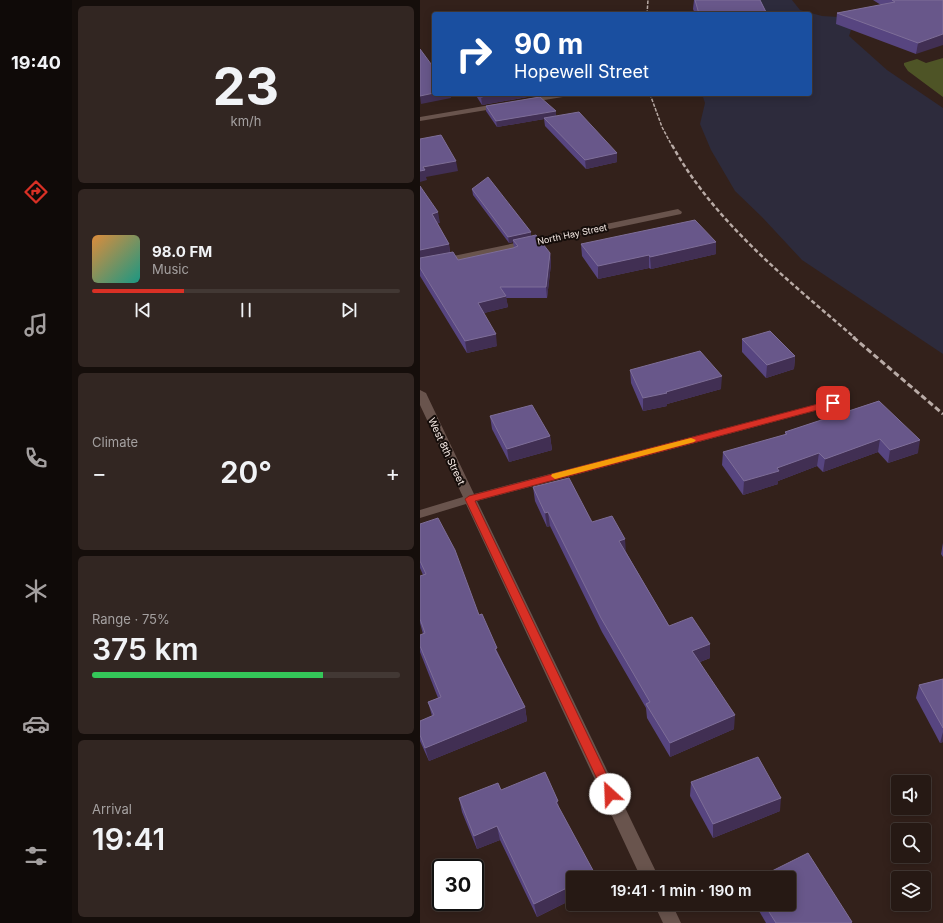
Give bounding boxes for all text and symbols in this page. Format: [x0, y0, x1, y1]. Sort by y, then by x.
text: 90 m [514, 27, 583, 61]
icon: right [448, 28, 500, 80]
text: 19:40 [11, 52, 61, 73]
text: 23 [213, 55, 279, 118]
text: Hopewell Street [514, 61, 649, 82]
text: km/h [231, 113, 261, 129]
icon: directions [22, 178, 50, 206]
street label: North Hay Street [536, 221, 608, 247]
text: 98.0 FM [152, 242, 212, 261]
text: Music [152, 261, 189, 277]
icon: previous [132, 299, 154, 321]
icon: pause [235, 299, 257, 321]
icon: next [338, 299, 360, 321]
icon: music [22, 311, 50, 339]
pin [816, 386, 850, 420]
icon: arrive [822, 392, 844, 414]
street label: West 8th Street [426, 415, 468, 487]
text: Climate [92, 434, 138, 450]
icon: phone [22, 444, 50, 472]
text: 20° [220, 454, 272, 490]
text: − [92, 460, 107, 486]
text: + [385, 460, 400, 486]
icon: climate [22, 577, 50, 605]
text: Range · 75% [92, 611, 170, 627]
text: 375 km [92, 631, 199, 667]
icon: car [22, 710, 50, 738]
position arrow [589, 773, 631, 815]
map controls [891, 775, 931, 911]
button: sound [891, 775, 931, 815]
text: Arrival [92, 801, 132, 817]
text: 19:41 [92, 821, 165, 857]
button: search [891, 823, 931, 863]
icon: filters [22, 842, 50, 870]
speed limit sign: 30 [432, 859, 484, 911]
button: layers [891, 871, 931, 911]
text: 19:41 · 1 min · 190 m [610, 881, 752, 900]

